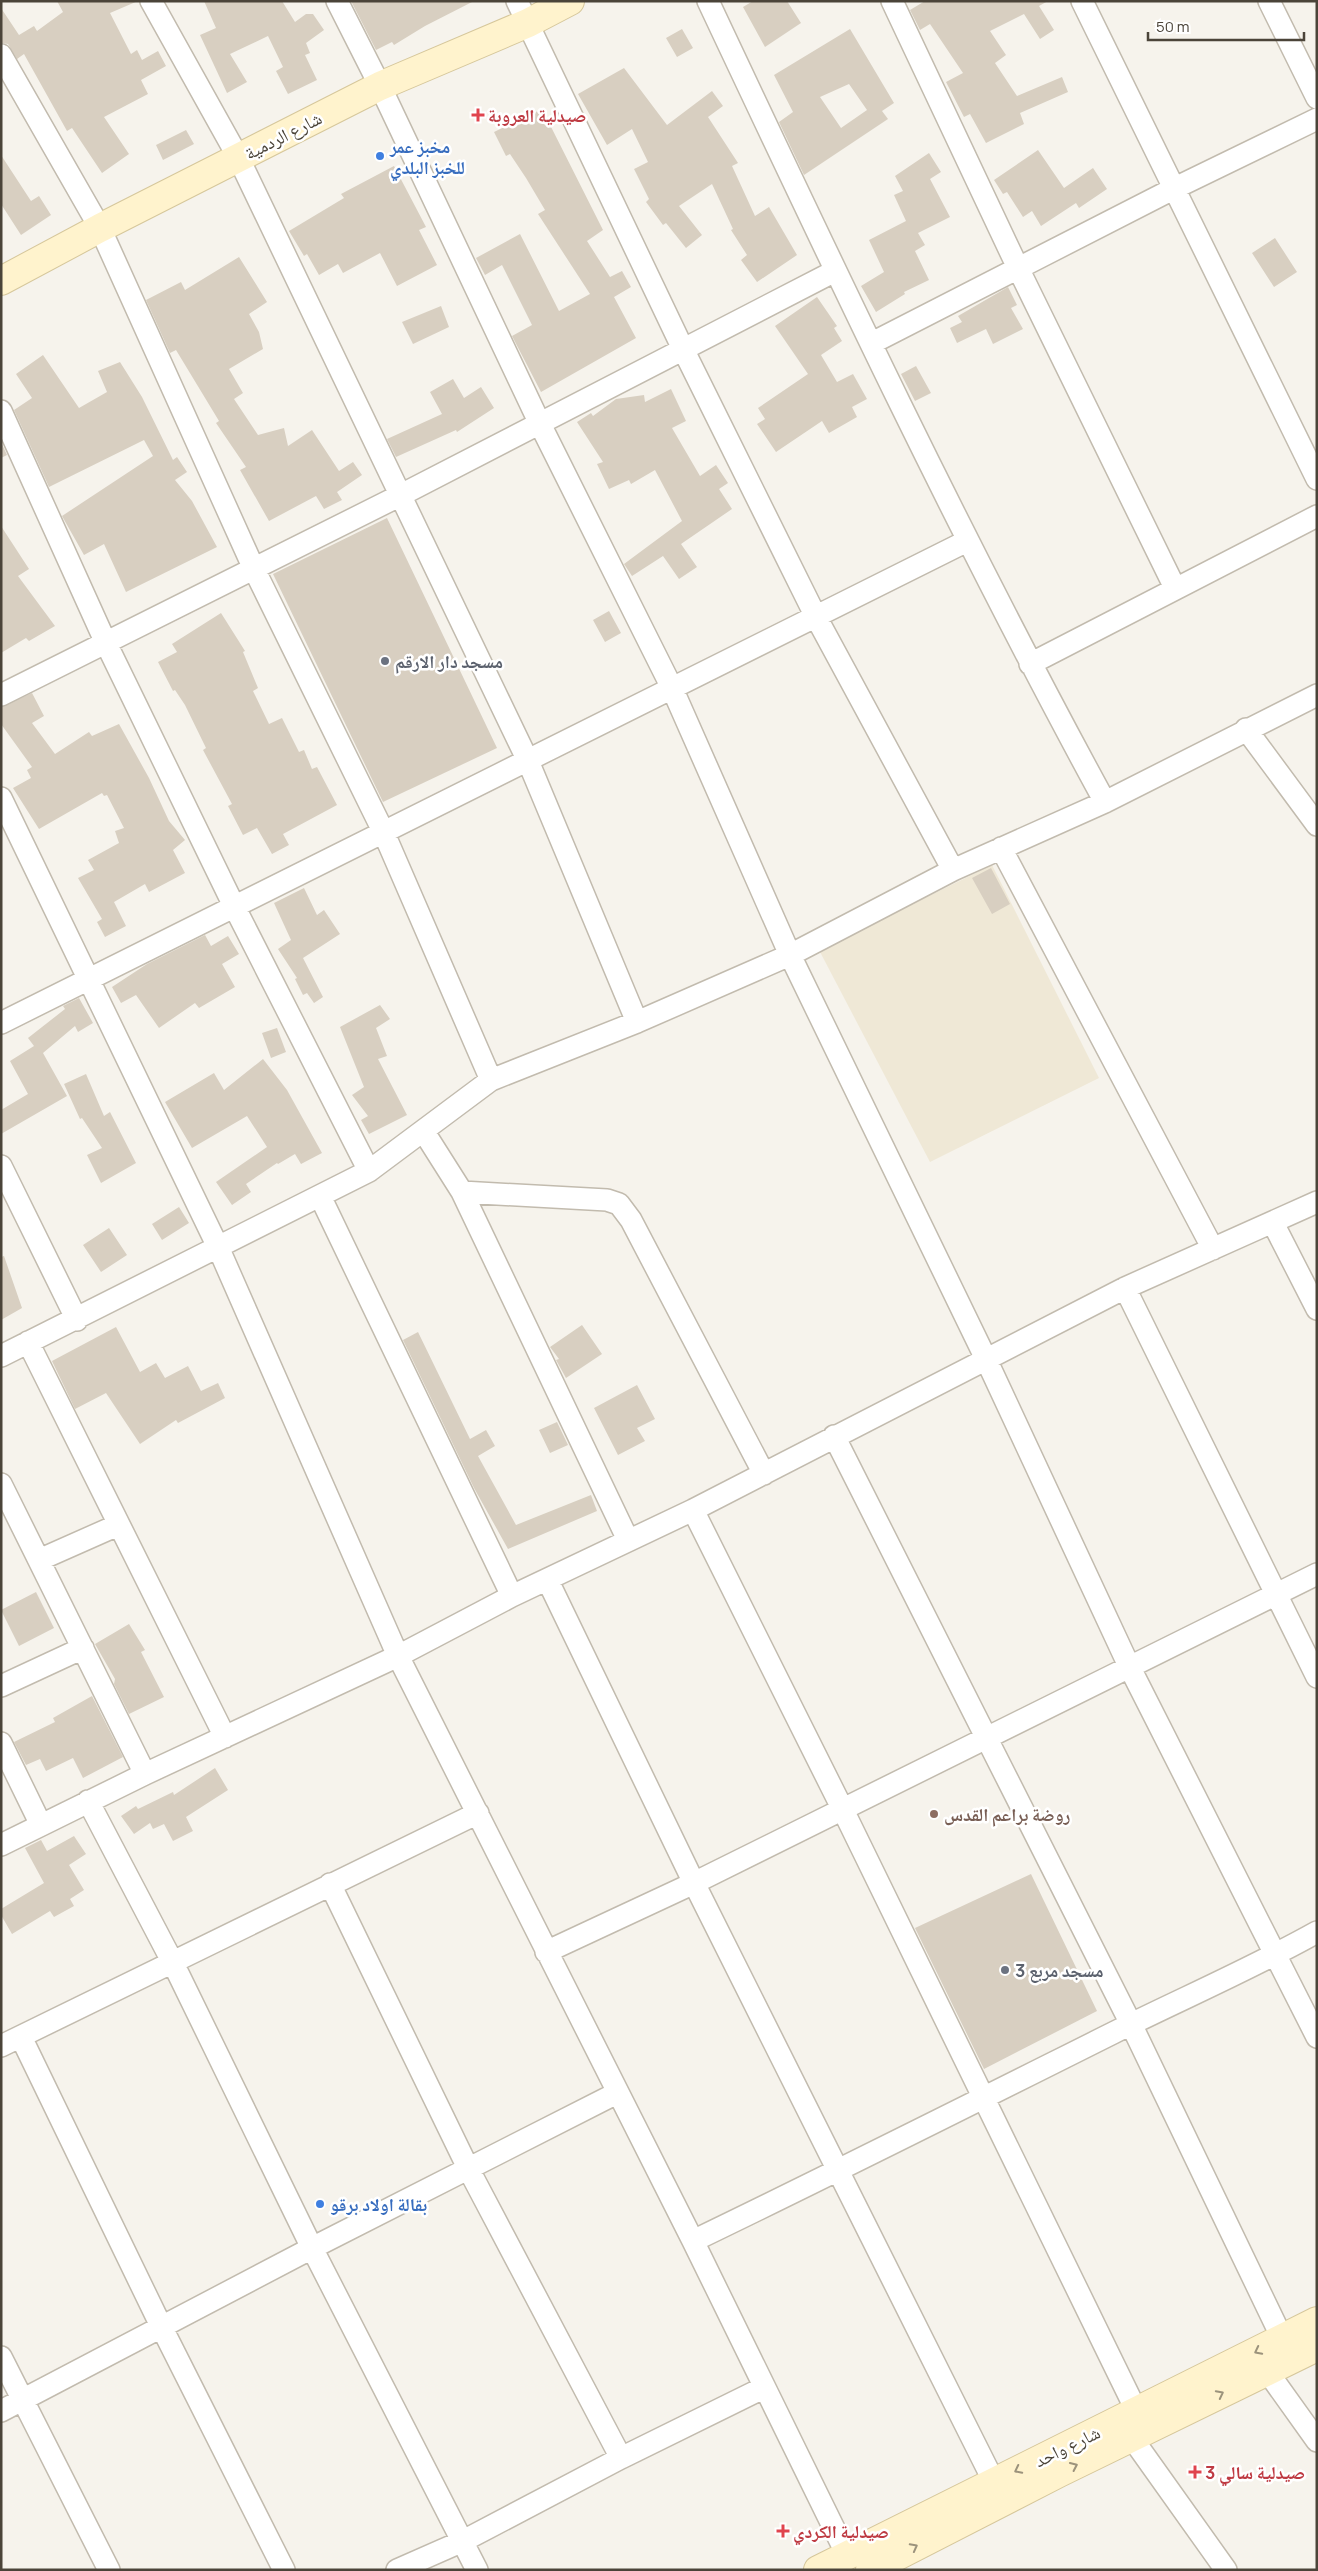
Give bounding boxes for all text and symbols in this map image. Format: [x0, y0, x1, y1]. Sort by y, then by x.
scale bar [1148, 10, 1304, 42]
text: 50 m [1156, 16, 1190, 37]
place label: صيدلية العروبة [488, 103, 586, 127]
street label: شارع الردمية [240, 105, 326, 165]
marker: صيدلية العروبة [472, 109, 484, 121]
place label: مخبز عمر للخبز البلدي [389, 134, 465, 182]
marker: مخبز عمر للخبز البلدي [374, 150, 386, 162]
place label: مسجد دار الارقم [395, 649, 503, 674]
marker: مسجد دار الارقم [379, 655, 391, 667]
place label: روضة براعم القدس [944, 1802, 1071, 1827]
marker: روضة براعم القدس [928, 1808, 940, 1820]
place label: مسجد مربع 3 [1015, 1958, 1103, 1983]
marker: مسجد مربع 3 [999, 1964, 1011, 1976]
place label: بقالة اولاد برقو [330, 2192, 427, 2216]
marker: بقالة اولاد برقو [314, 2198, 326, 2210]
one-way arrow [1254, 2345, 1263, 2355]
one-way arrow [1215, 2390, 1224, 2401]
street label: شارع واحد [1030, 2420, 1104, 2472]
place label: صيدلية سالي 3 [1205, 2460, 1305, 2487]
one-way arrow [1069, 2462, 1078, 2472]
one-way arrow [1014, 2464, 1023, 2474]
marker: صيدلية سالي 3 [1189, 2466, 1201, 2478]
place label: صيدلية الكردي [793, 2519, 889, 2546]
marker: صيدلية الكردي [777, 2525, 789, 2537]
one-way arrow [908, 2543, 917, 2553]

